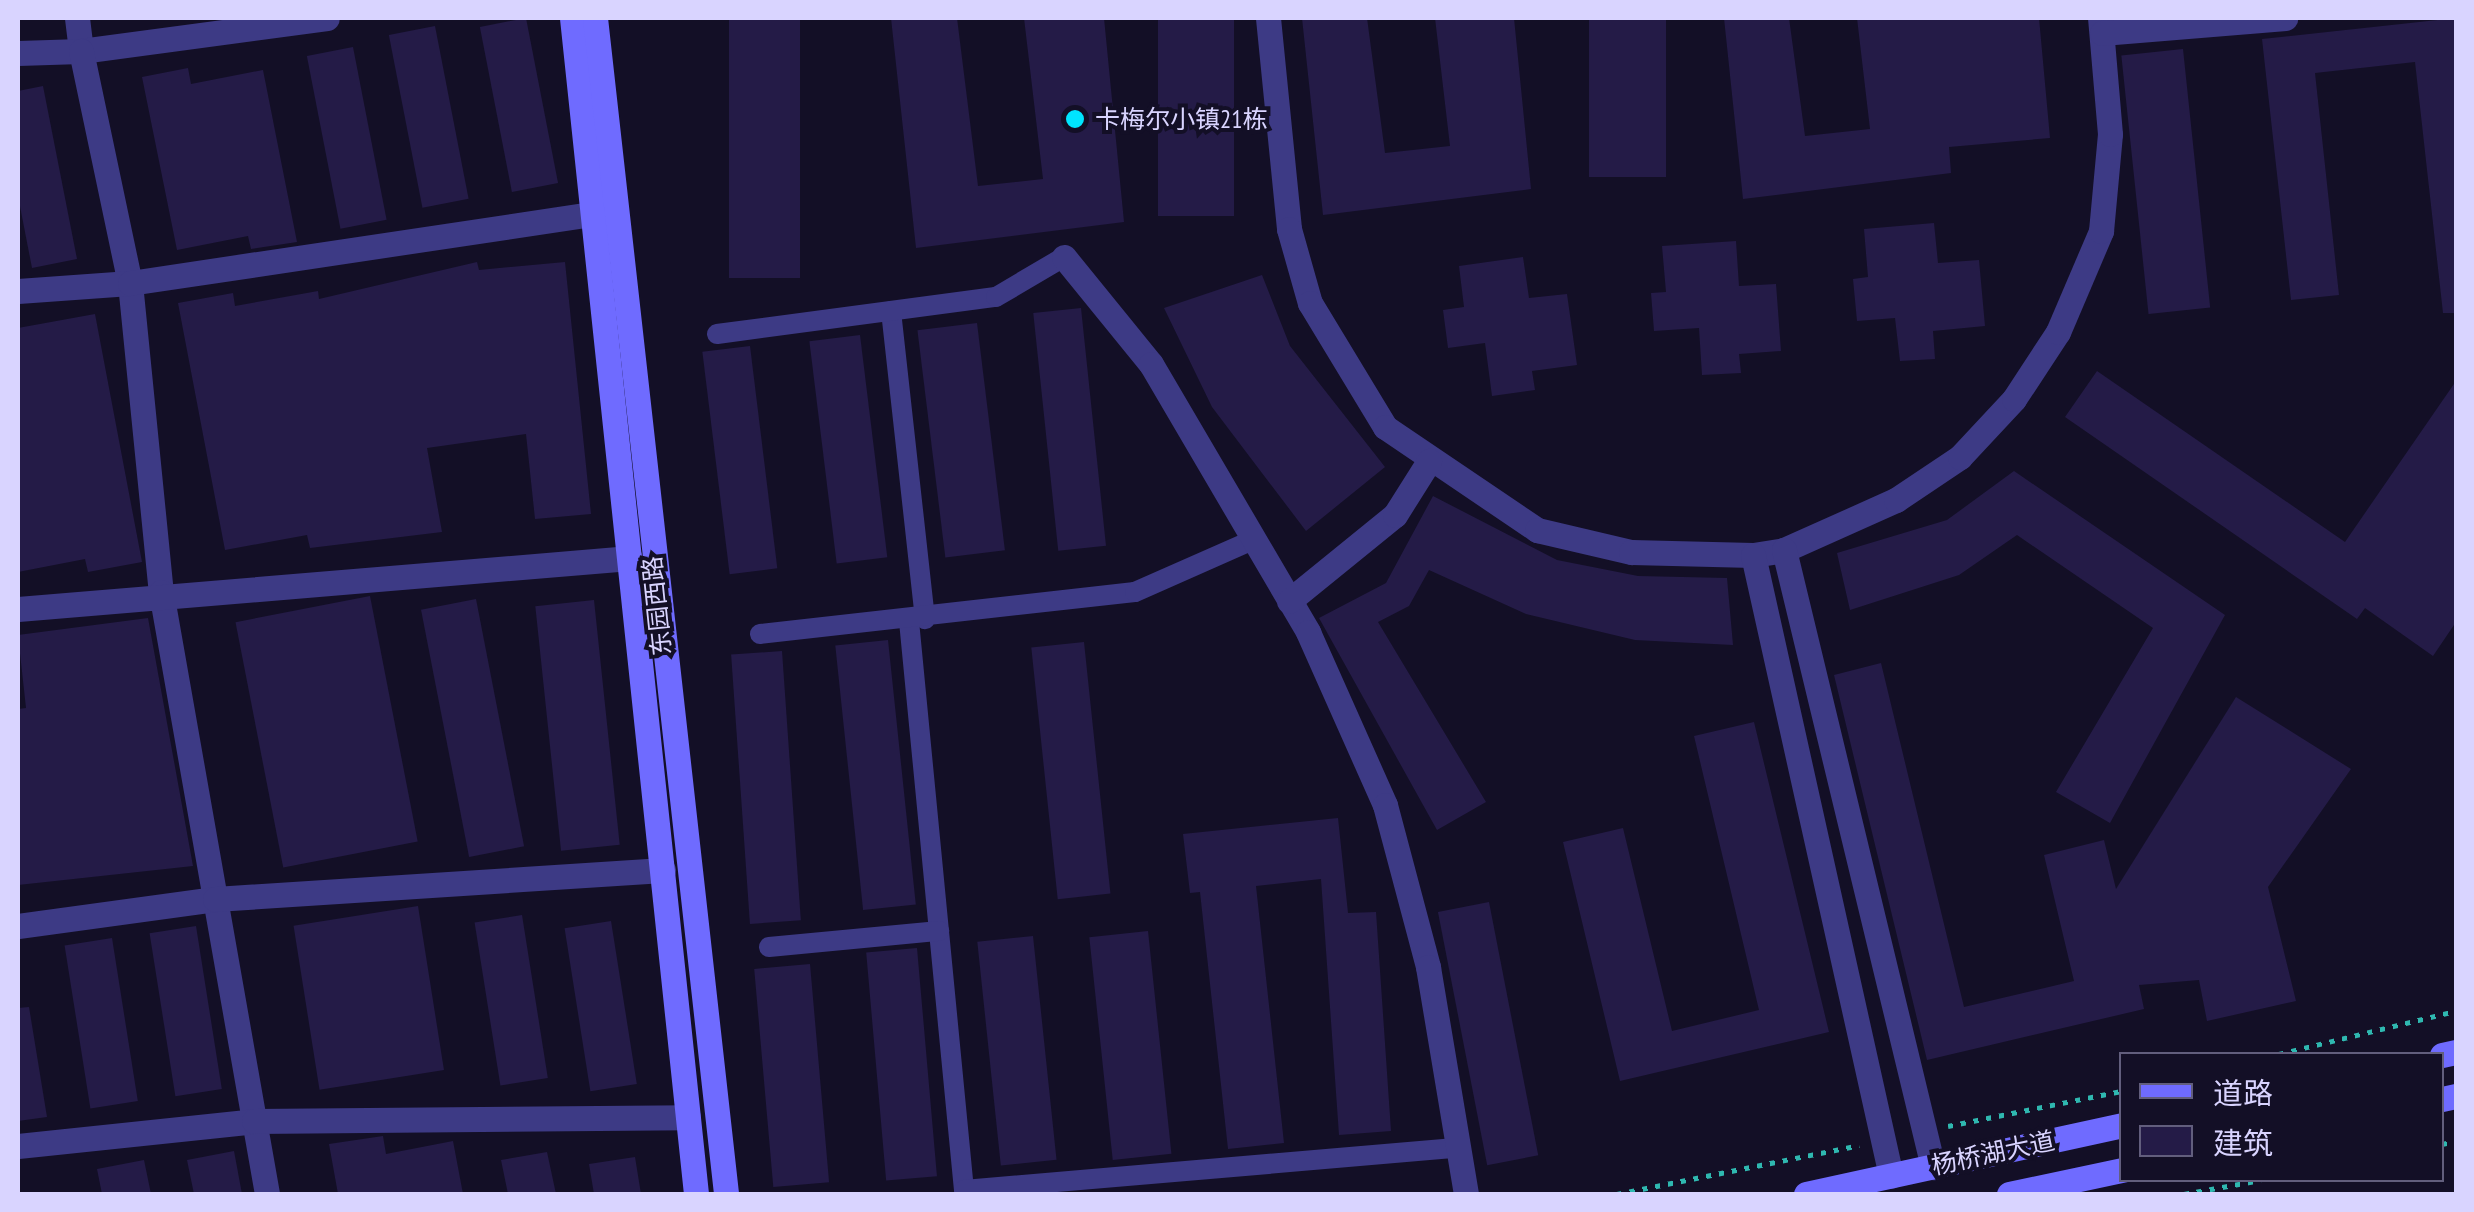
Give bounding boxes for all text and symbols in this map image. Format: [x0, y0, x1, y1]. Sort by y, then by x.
place label: 卡梅尔小镇21栋 [1095, 104, 1267, 134]
marker: 卡梅尔小镇21栋 [1064, 108, 1086, 130]
street label: 东园西路 [637, 555, 677, 657]
legend [2119, 1052, 2444, 1182]
text: 道路 [2213, 1073, 2273, 1112]
text: 建筑 [2213, 1123, 2273, 1162]
street label: 杨桥湖大道 [1929, 1125, 2057, 1181]

